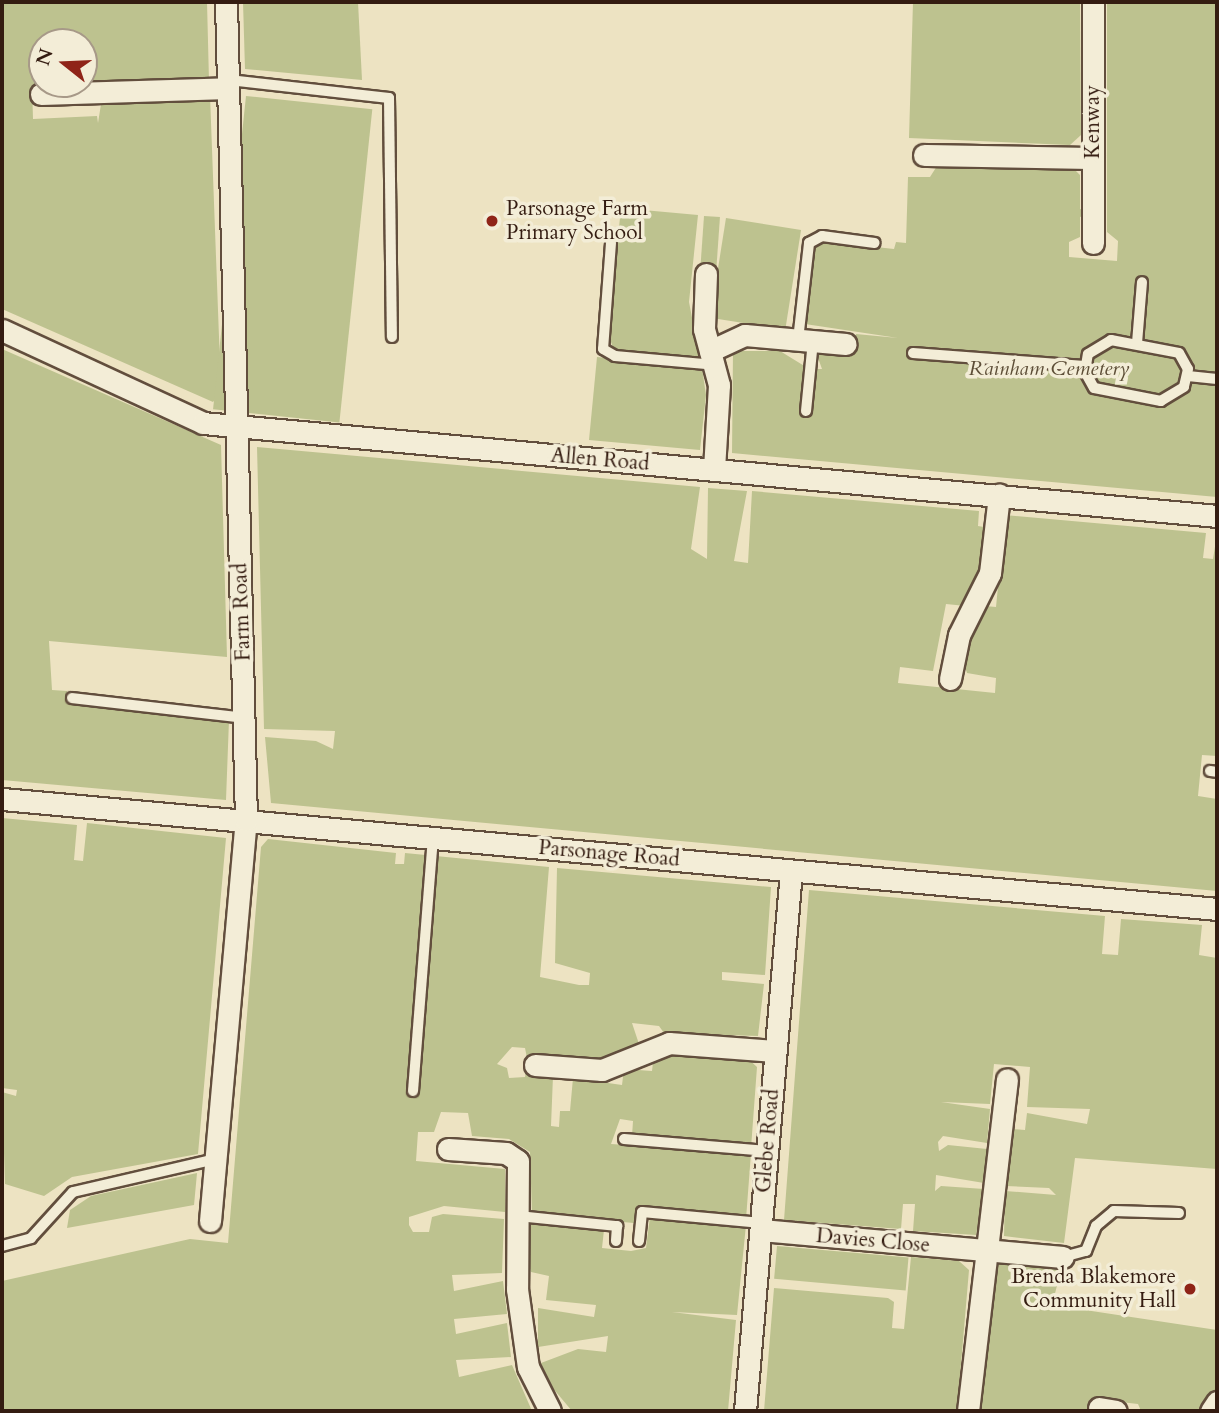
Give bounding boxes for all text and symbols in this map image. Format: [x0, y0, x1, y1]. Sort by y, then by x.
north arrow [28, 28, 98, 98]
text: N [30, 45, 60, 69]
street label: Kenway [1080, 85, 1106, 159]
place label: Parsonage Farm Primary School [506, 196, 648, 246]
marker: Parsonage Farm Primary School [484, 213, 500, 229]
park label: Rainham Cemetery [969, 356, 1129, 382]
street label: Allen Road [550, 443, 650, 477]
street label: Farm Road [228, 562, 256, 662]
street label: Parsonage Road [537, 835, 681, 873]
street label: Glebe Road [751, 1088, 785, 1194]
street label: Davies Close [815, 1223, 931, 1259]
place label: Brenda Blakemore Community Hall [1011, 1264, 1176, 1314]
marker: Brenda Blakemore Community Hall [1182, 1281, 1198, 1297]

